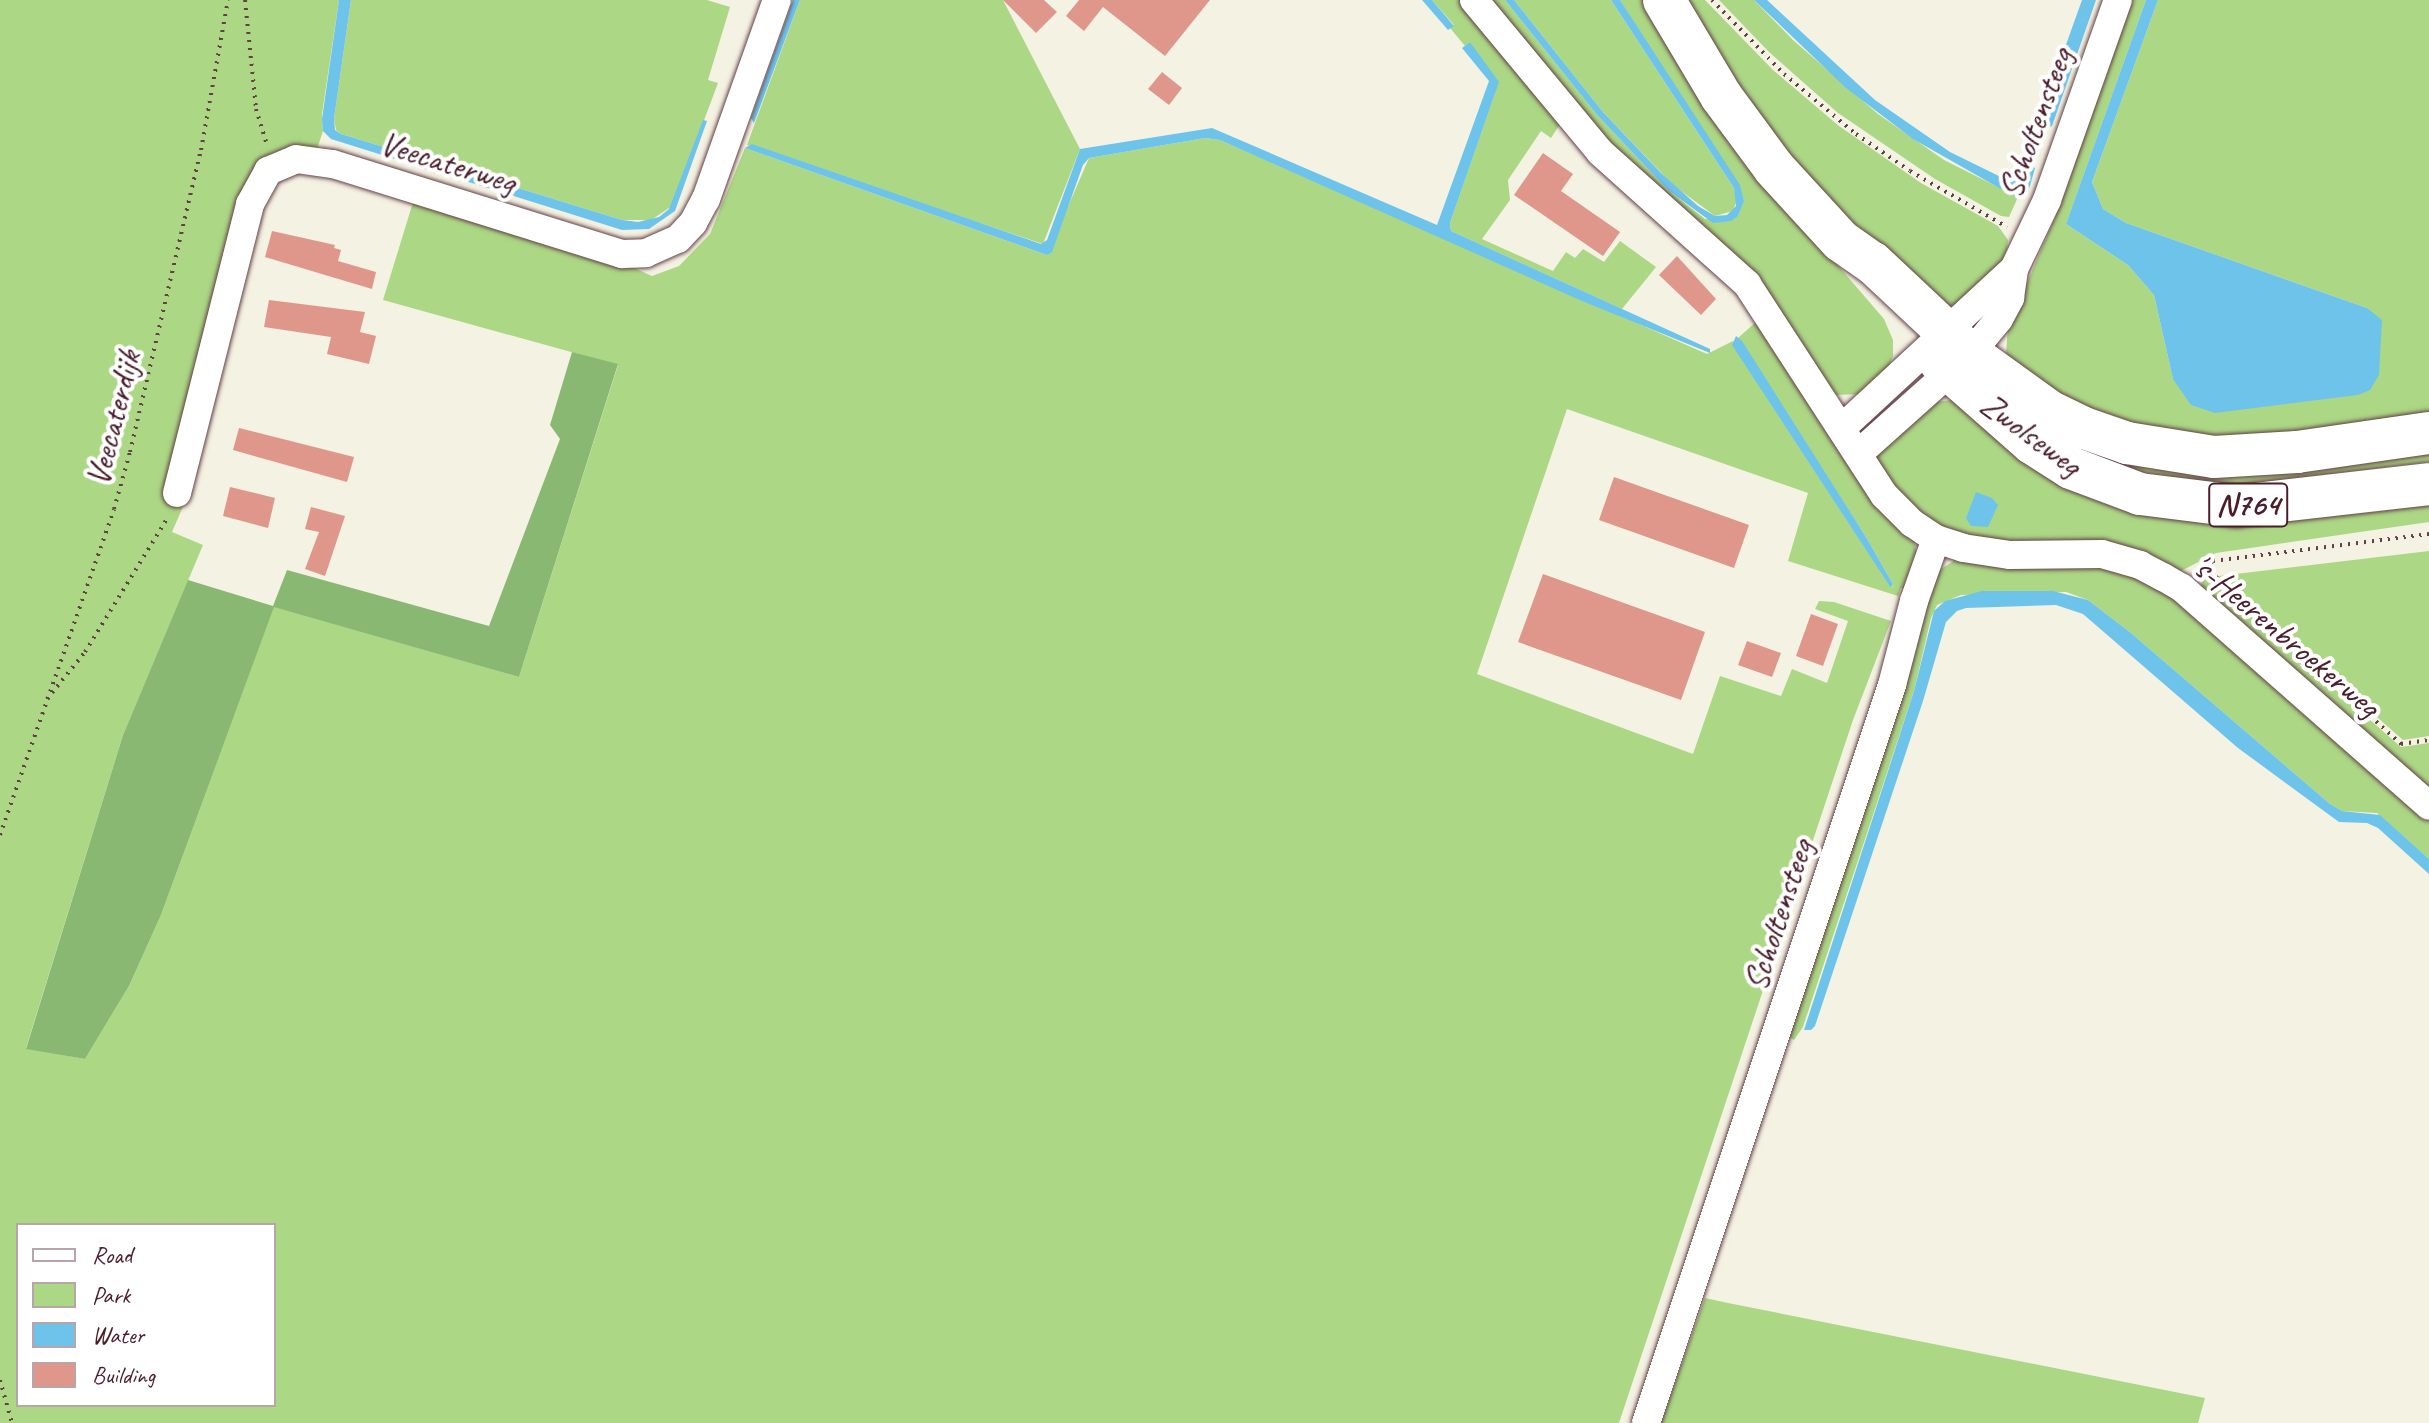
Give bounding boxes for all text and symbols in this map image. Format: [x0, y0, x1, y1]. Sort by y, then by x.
street label: Scholtensteeg [1989, 43, 2081, 203]
street label: Veecaterweg [376, 122, 520, 202]
street label: Veecaterdijk [77, 346, 149, 490]
street label: Zwolseweg [1972, 384, 2090, 484]
road number: N764 [2208, 477, 2288, 533]
street label: 's-Heerenbroekerweg [2184, 544, 2388, 726]
street label: Scholtensteeg [1735, 835, 1821, 995]
legend [16, 1223, 276, 1407]
text: Road [92, 1240, 132, 1270]
text: Park [92, 1280, 130, 1310]
text: Water [92, 1320, 144, 1350]
text: Building [92, 1360, 155, 1390]

